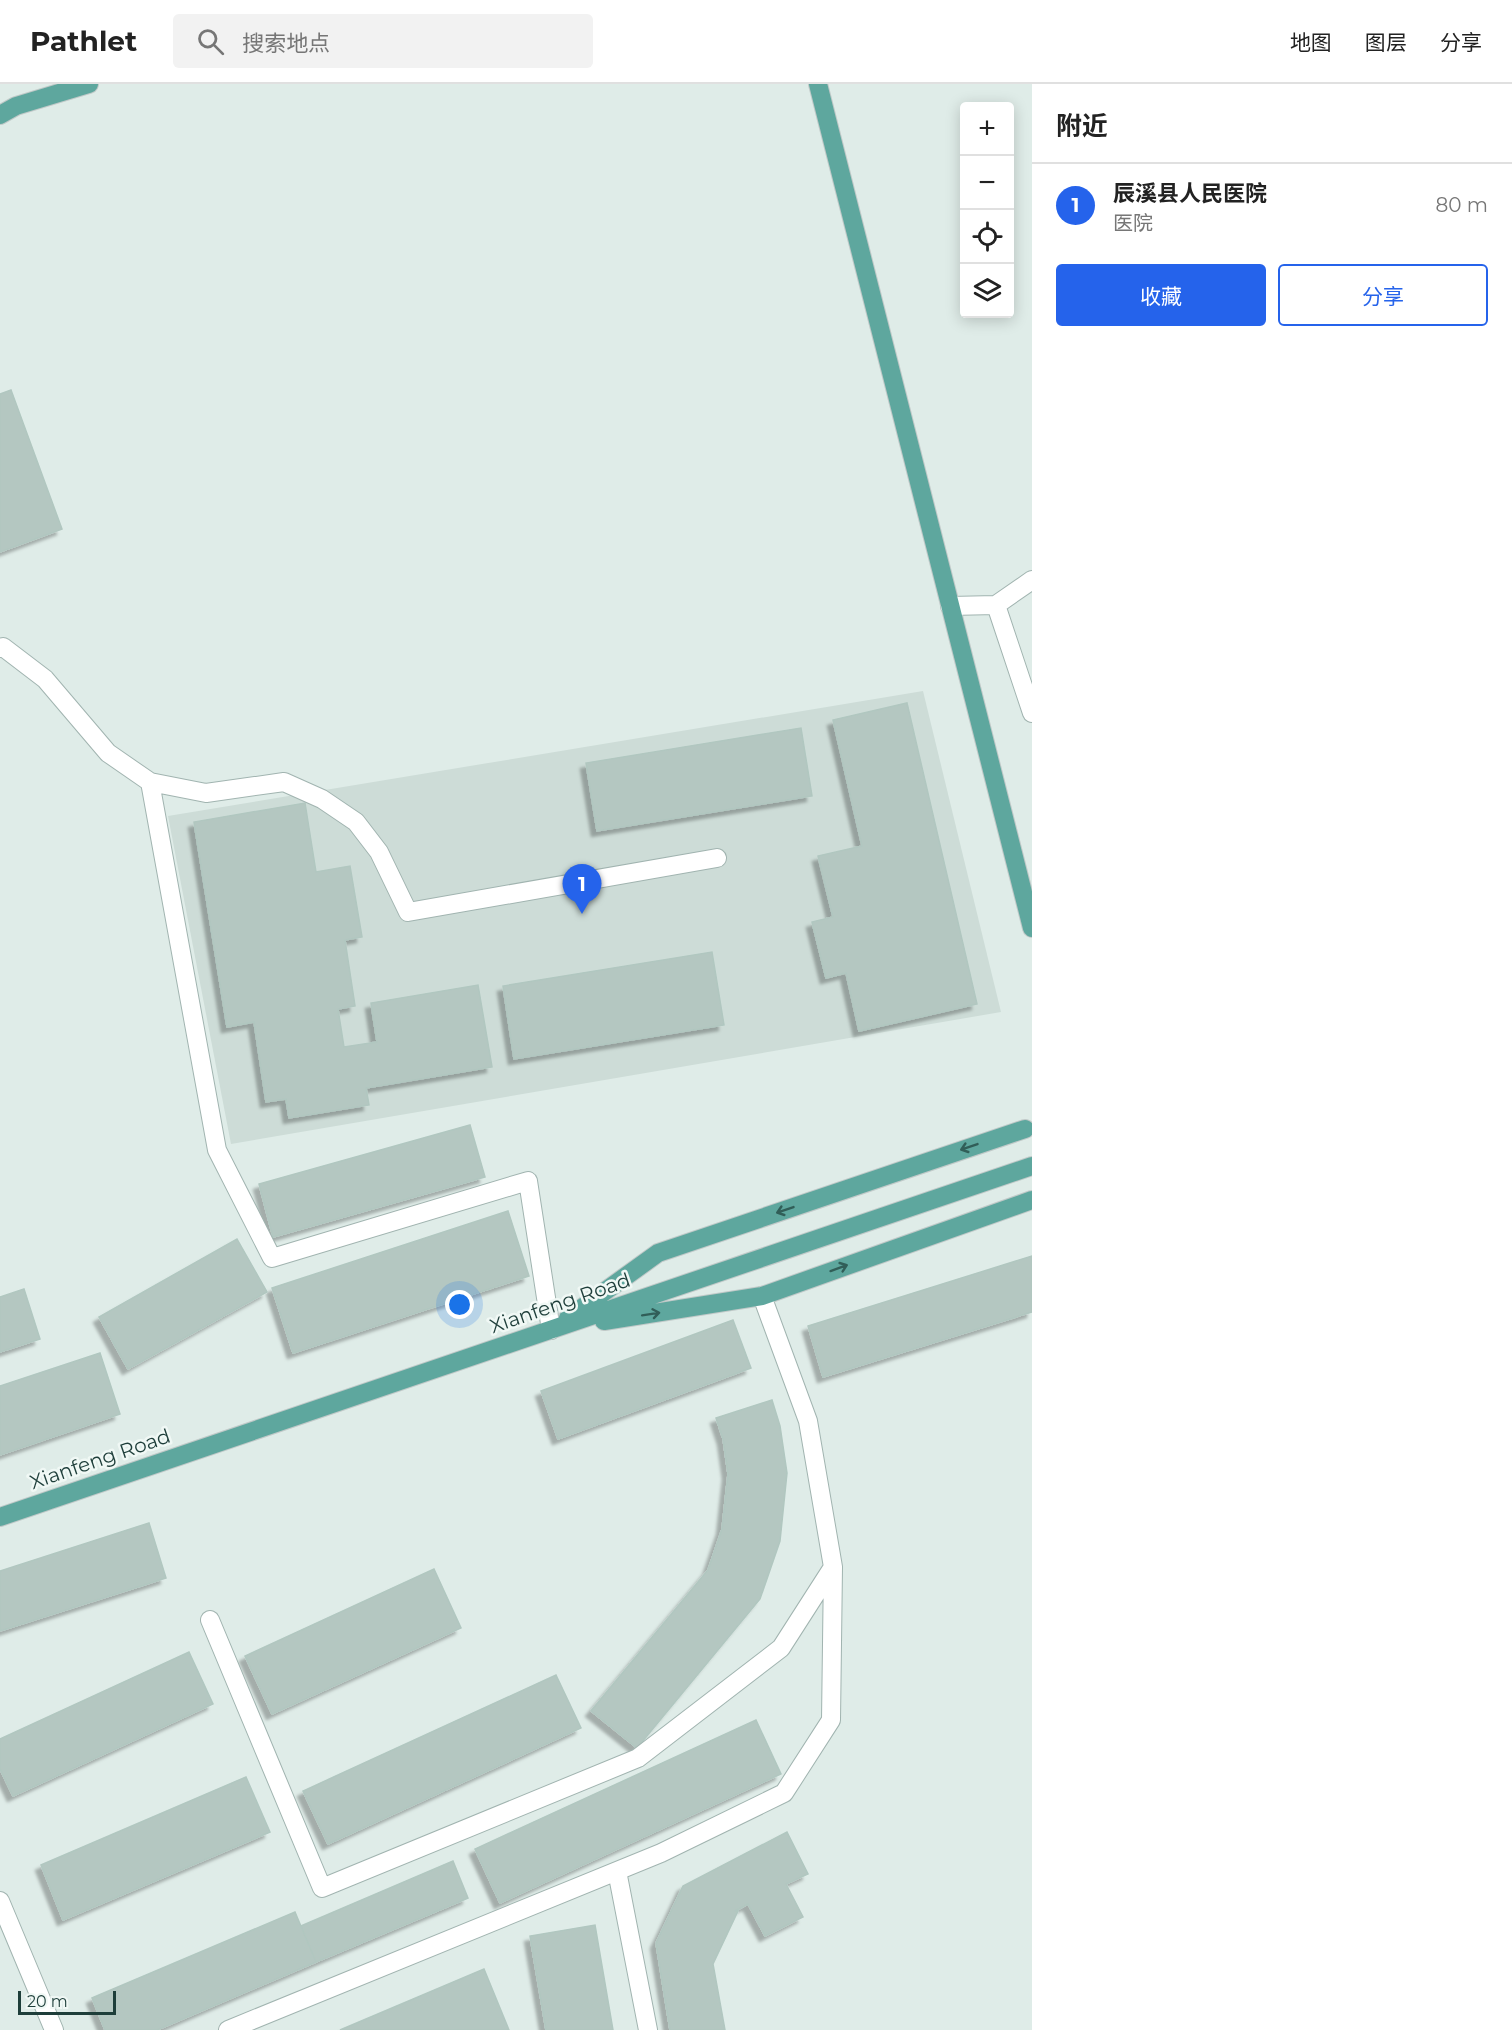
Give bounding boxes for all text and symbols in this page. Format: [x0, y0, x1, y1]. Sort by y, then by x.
search box [173, 14, 593, 68]
text: Pathlet [30, 24, 137, 58]
icon: search [194, 25, 227, 58]
text: 搜索地点 [242, 30, 330, 57]
text: 地图 [1290, 30, 1332, 55]
text: 图层 [1365, 30, 1407, 55]
text: 分享 [1440, 30, 1482, 55]
map controls [960, 102, 1014, 318]
button: + [960, 102, 1014, 156]
text: 附近 [1056, 110, 1108, 142]
button: − [960, 156, 1014, 210]
text: 辰溪县人民医院 [1113, 180, 1267, 207]
text: 1 [1072, 193, 1079, 217]
text: 80 m [1436, 193, 1488, 217]
button: locate [960, 210, 1014, 264]
text: 医院 [1113, 211, 1153, 235]
button: layers [960, 264, 1014, 318]
button: 收藏 [1056, 264, 1266, 326]
button: 分享 [1278, 264, 1488, 326]
pin: 1 [562, 864, 602, 914]
one-way arrow [961, 1143, 979, 1154]
one-way arrow [776, 1205, 795, 1216]
one-way arrow [830, 1262, 848, 1273]
street label: Xianfeng Road [486, 1268, 634, 1338]
your location [445, 1290, 474, 1319]
one-way arrow [640, 1308, 660, 1319]
street label: Xianfeng Road [26, 1424, 174, 1494]
scale bar [18, 1988, 116, 2016]
text: 20 m [27, 1992, 68, 2011]

